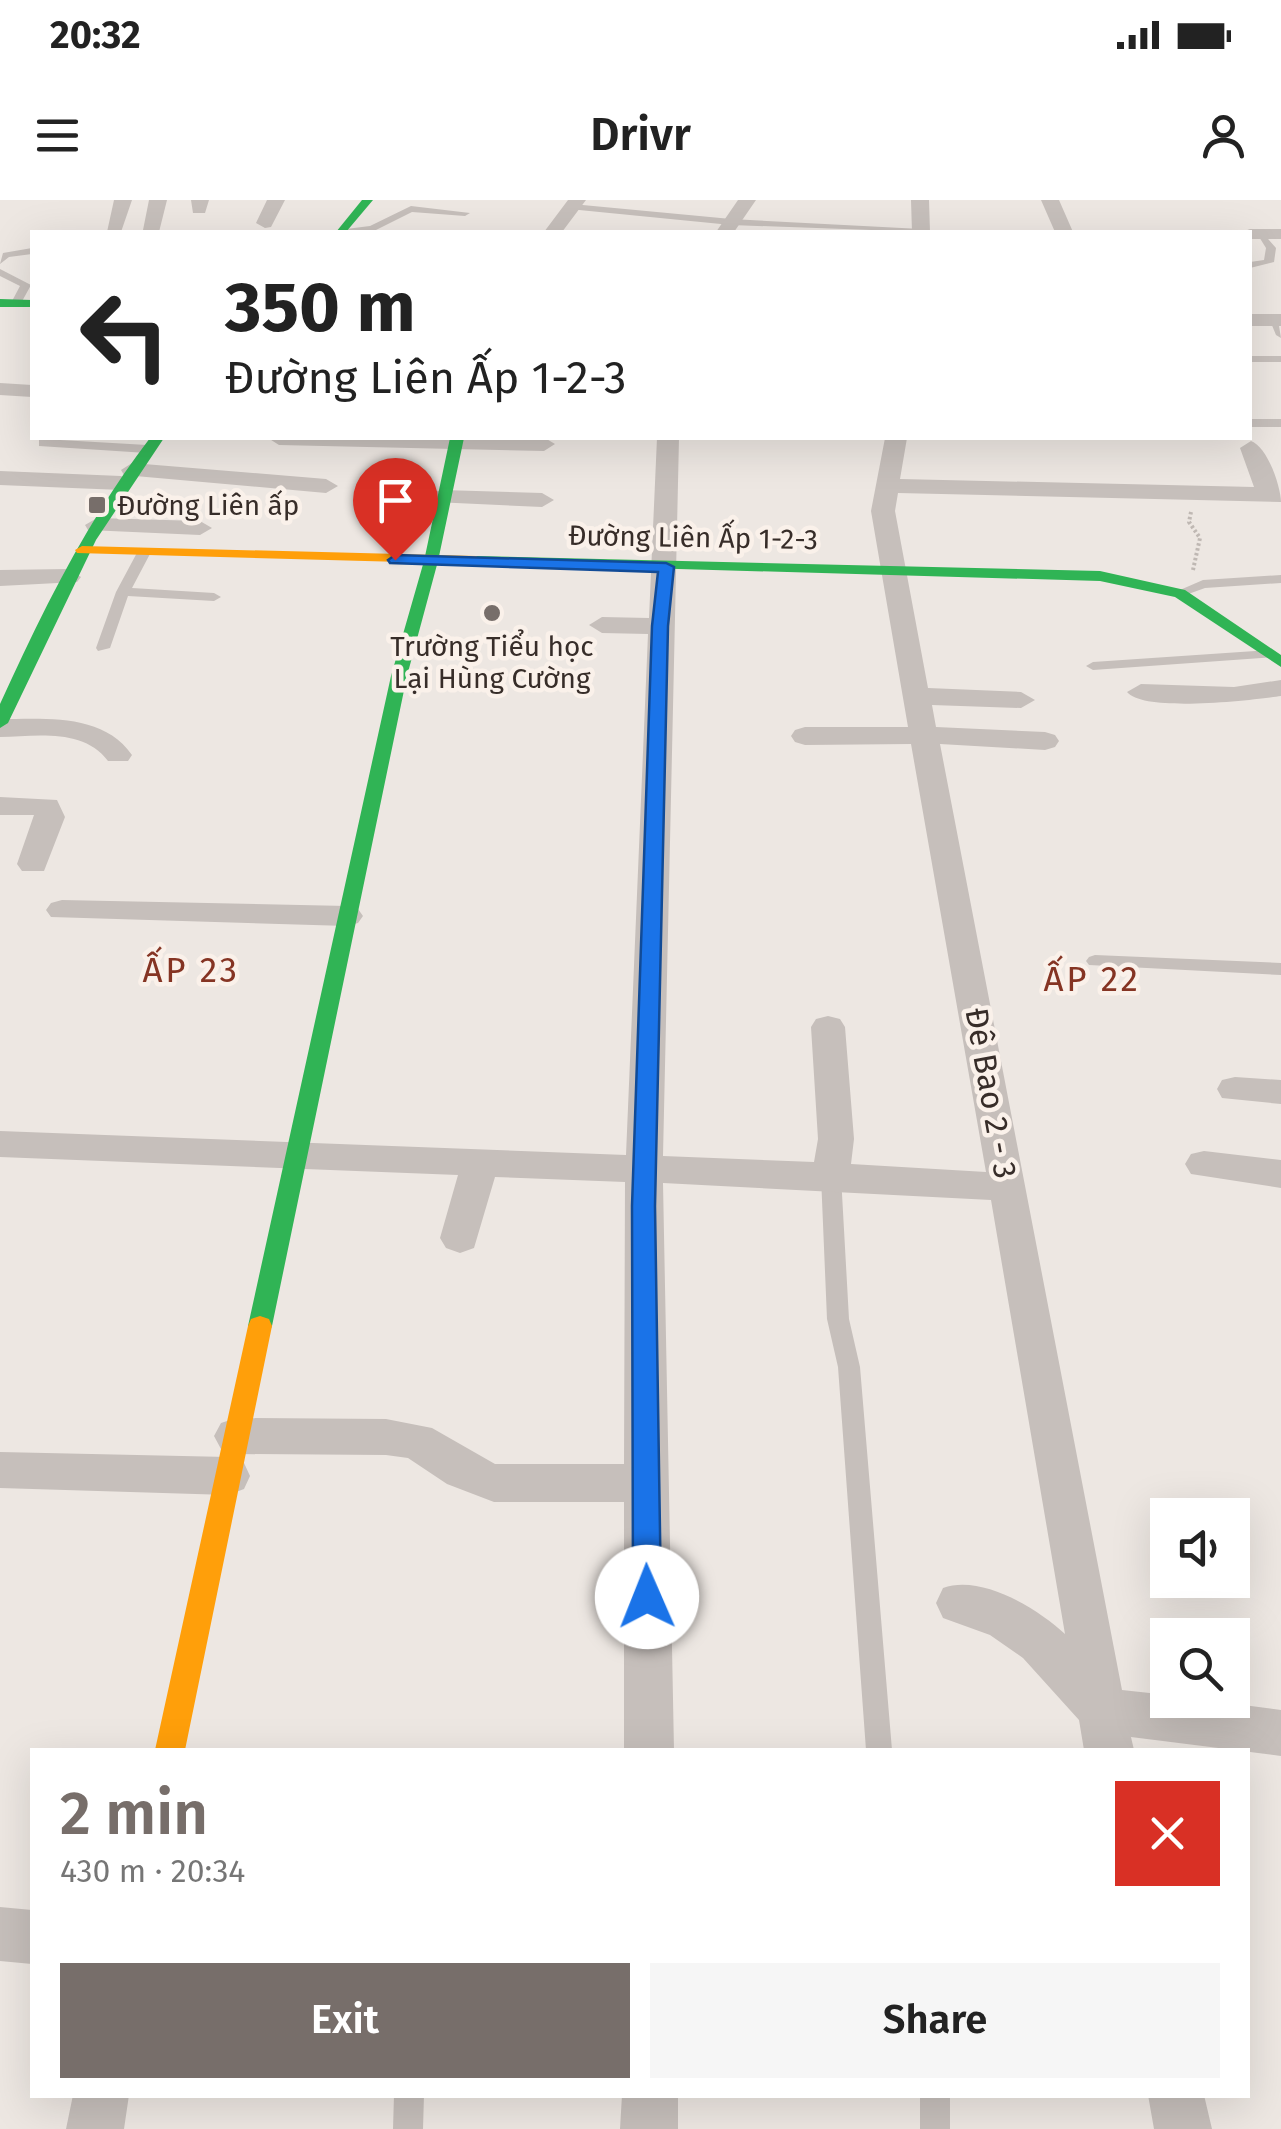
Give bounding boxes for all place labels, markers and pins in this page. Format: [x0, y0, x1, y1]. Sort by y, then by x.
pin [353, 458, 438, 561]
place label: Đường Liên ấp [117, 489, 299, 522]
marker: Đường Liên ấp [86, 494, 108, 516]
marker: Trường Tiểu học Lại Hùng Cường [481, 602, 503, 624]
place label: Trường Tiểu học Lại Hùng Cường [390, 629, 594, 695]

